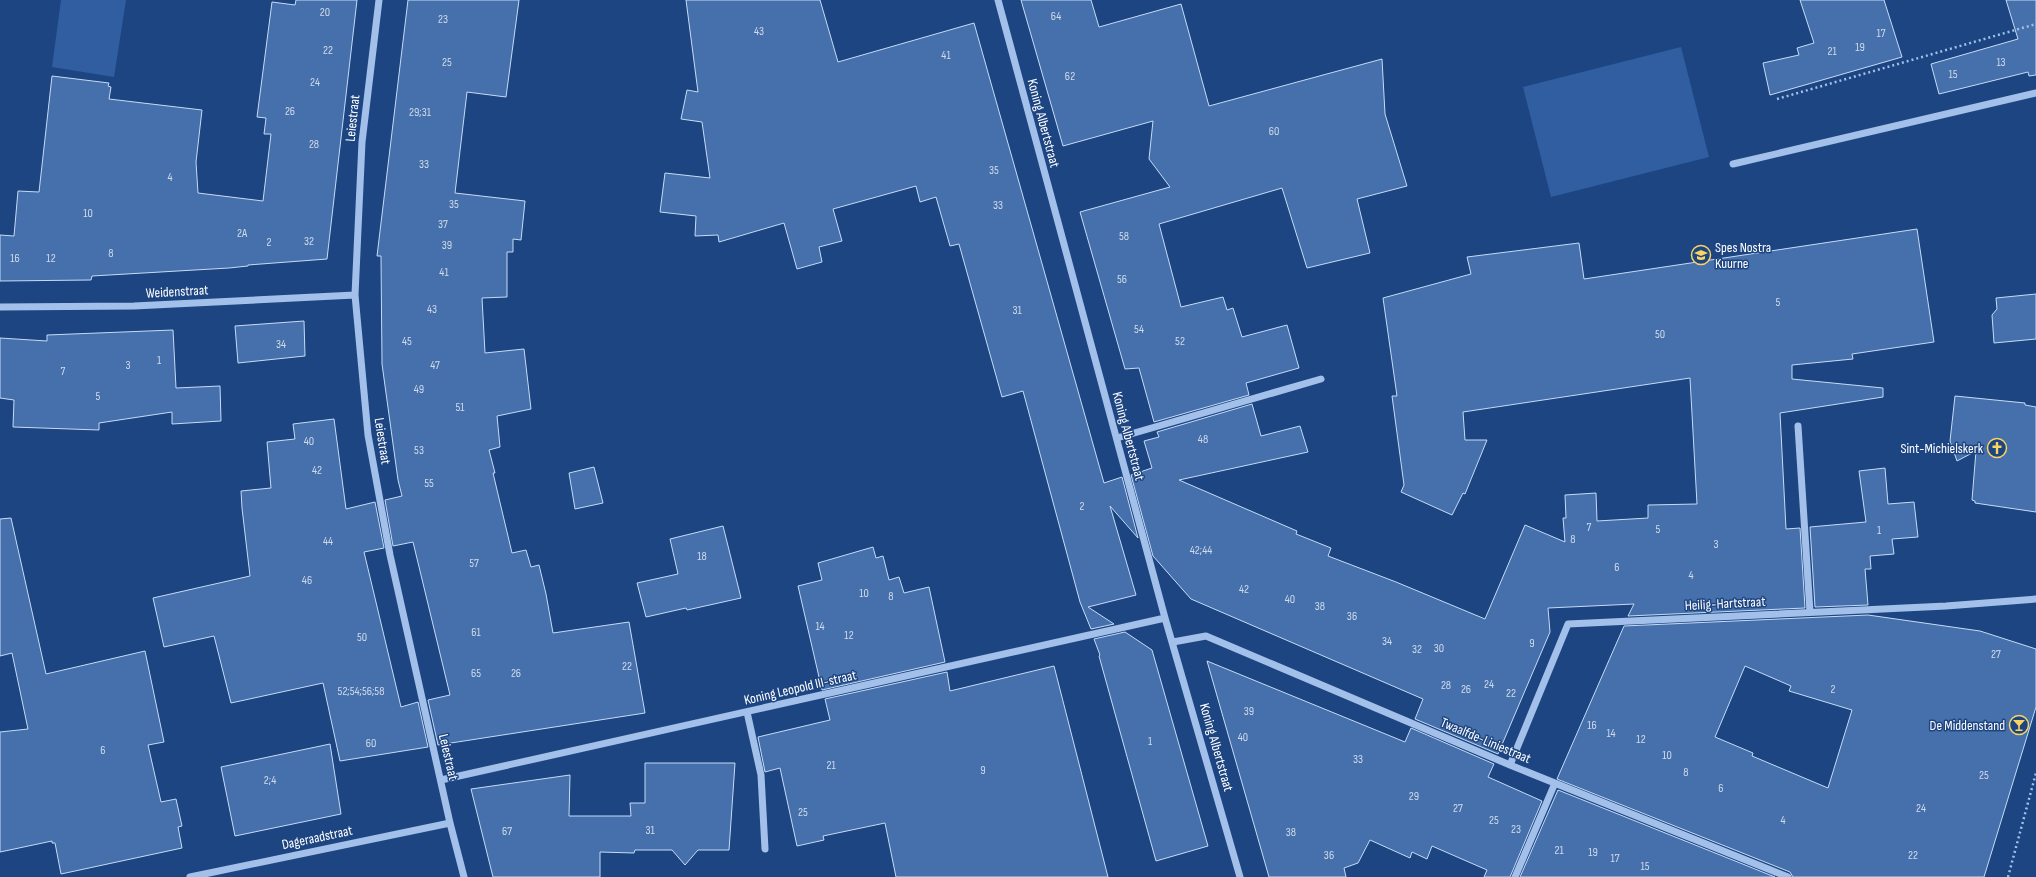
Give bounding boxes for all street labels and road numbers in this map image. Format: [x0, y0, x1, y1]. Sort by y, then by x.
street label: Koning Albertstraat [1024, 77, 1064, 169]
street label: Leiestraat [342, 94, 363, 142]
street label: Weidenstraat [145, 281, 209, 302]
street label: Koning Albertstraat [1109, 390, 1149, 482]
street label: Leiestraat [370, 417, 395, 466]
street label: Heilig-Hartstraat [1684, 593, 1766, 614]
street label: Koning Leopold III-straat [742, 666, 858, 709]
street label: Koning Albertstraat [1196, 701, 1237, 793]
street label: Twaalfde-Liniestraat [1438, 714, 1534, 767]
street label: Leiestraat [435, 732, 462, 782]
street label: Dageraadstraat [280, 822, 354, 853]

